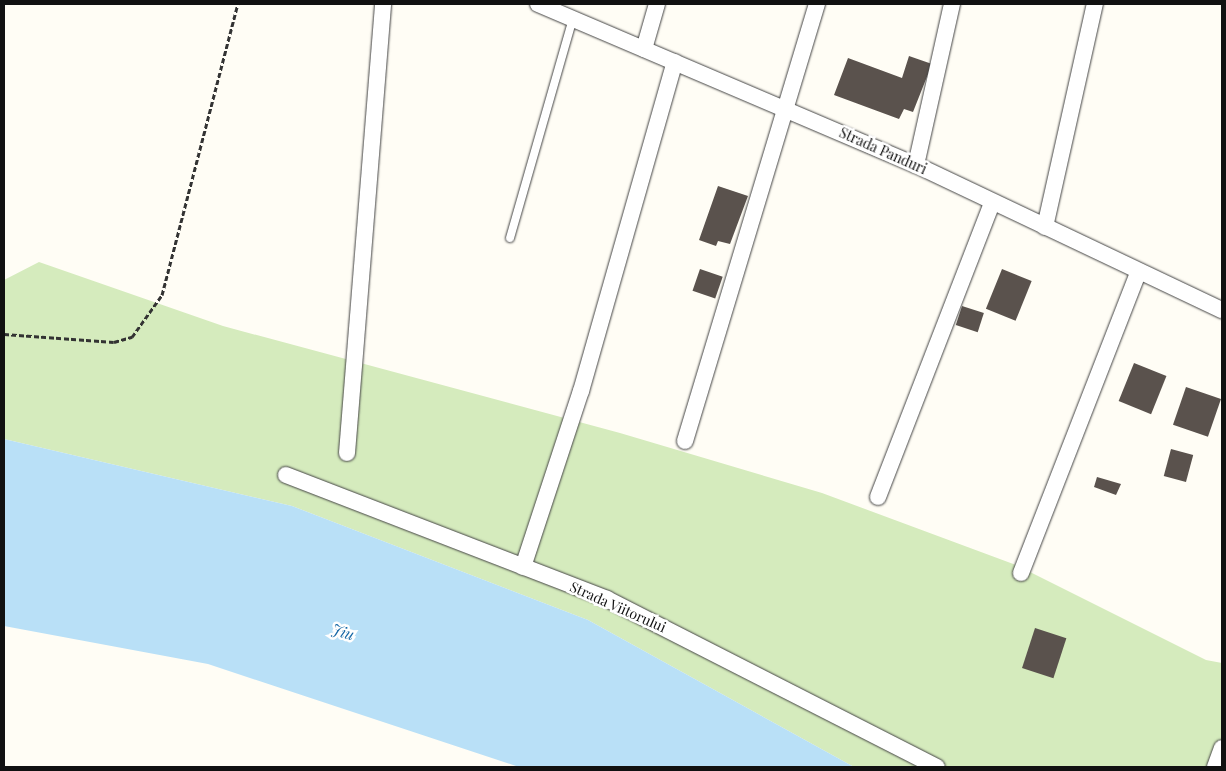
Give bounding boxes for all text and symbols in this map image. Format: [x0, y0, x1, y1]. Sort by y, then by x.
street label: Strada Panduri [836, 124, 930, 178]
street label: Strada Viitorului [567, 578, 669, 636]
water label: Jiu [330, 620, 356, 644]

